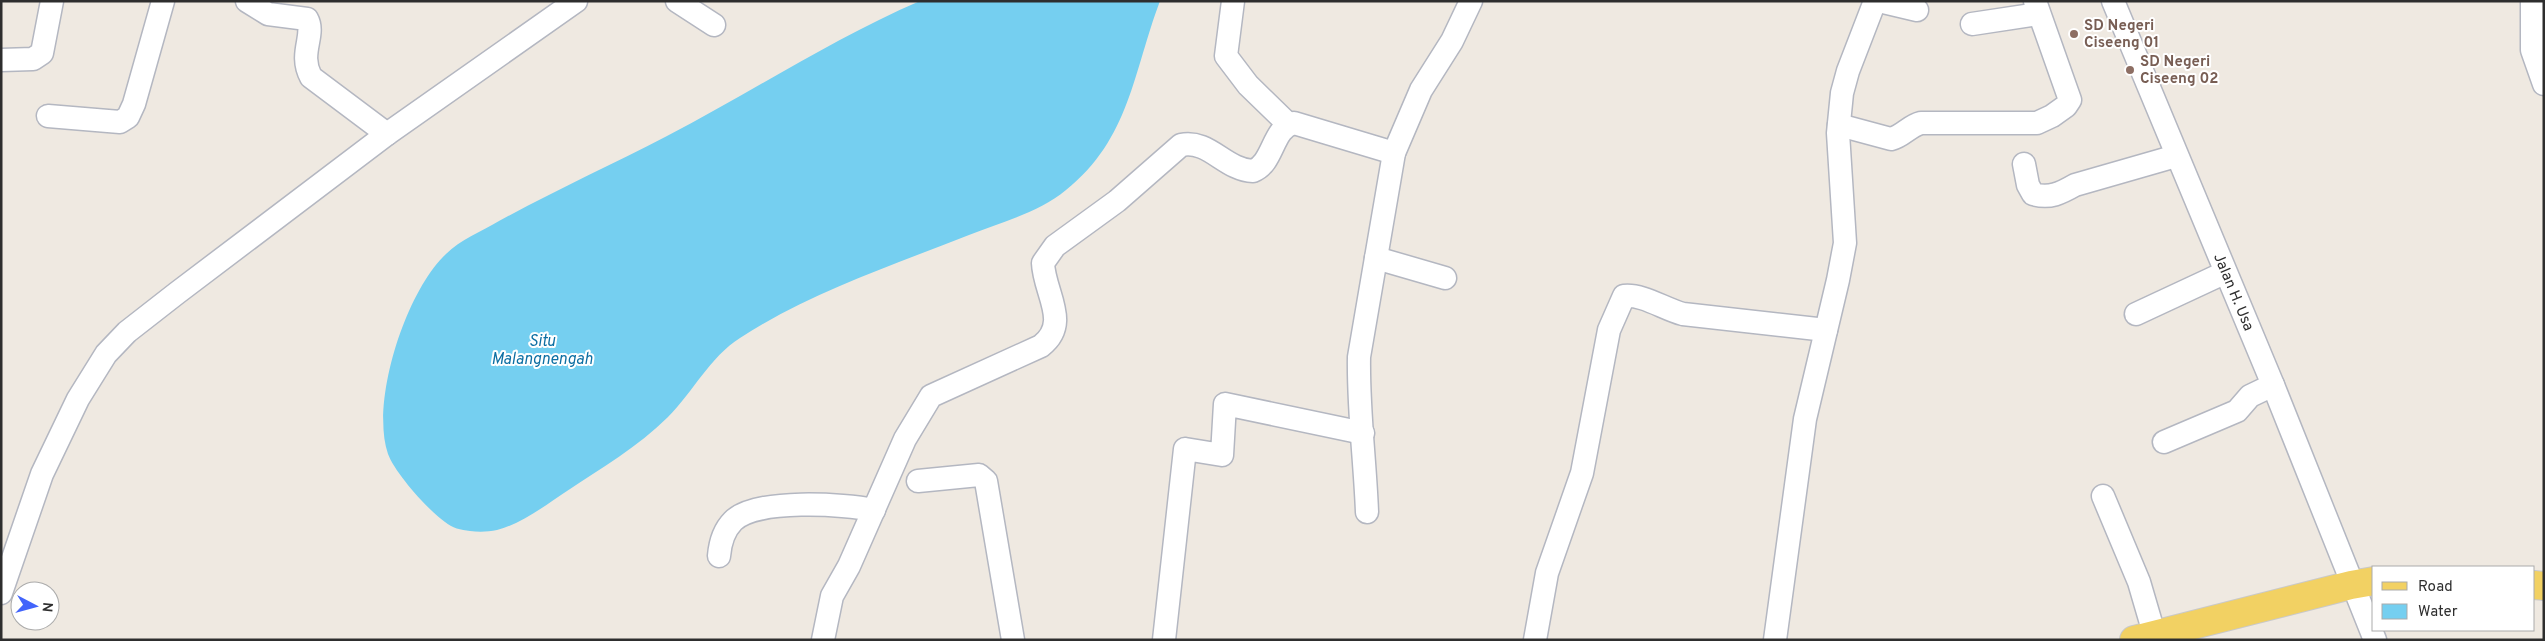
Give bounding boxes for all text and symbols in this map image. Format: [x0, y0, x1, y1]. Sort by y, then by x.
place label: SD Negeri Ciseeng 01 [2084, 17, 2159, 53]
marker: SD Negeri Ciseeng 01 [2068, 28, 2080, 40]
place label: SD Negeri Ciseeng 02 [2140, 53, 2219, 89]
marker: SD Negeri Ciseeng 02 [2124, 64, 2136, 76]
street label: Jalan H. Usa [2208, 251, 2257, 334]
water label: Situ Malangnengah [491, 332, 593, 370]
legend [2372, 566, 2535, 631]
text: Road [2418, 578, 2453, 597]
north arrow [10, 581, 60, 631]
text: N [37, 601, 55, 613]
text: Water [2418, 603, 2458, 622]

